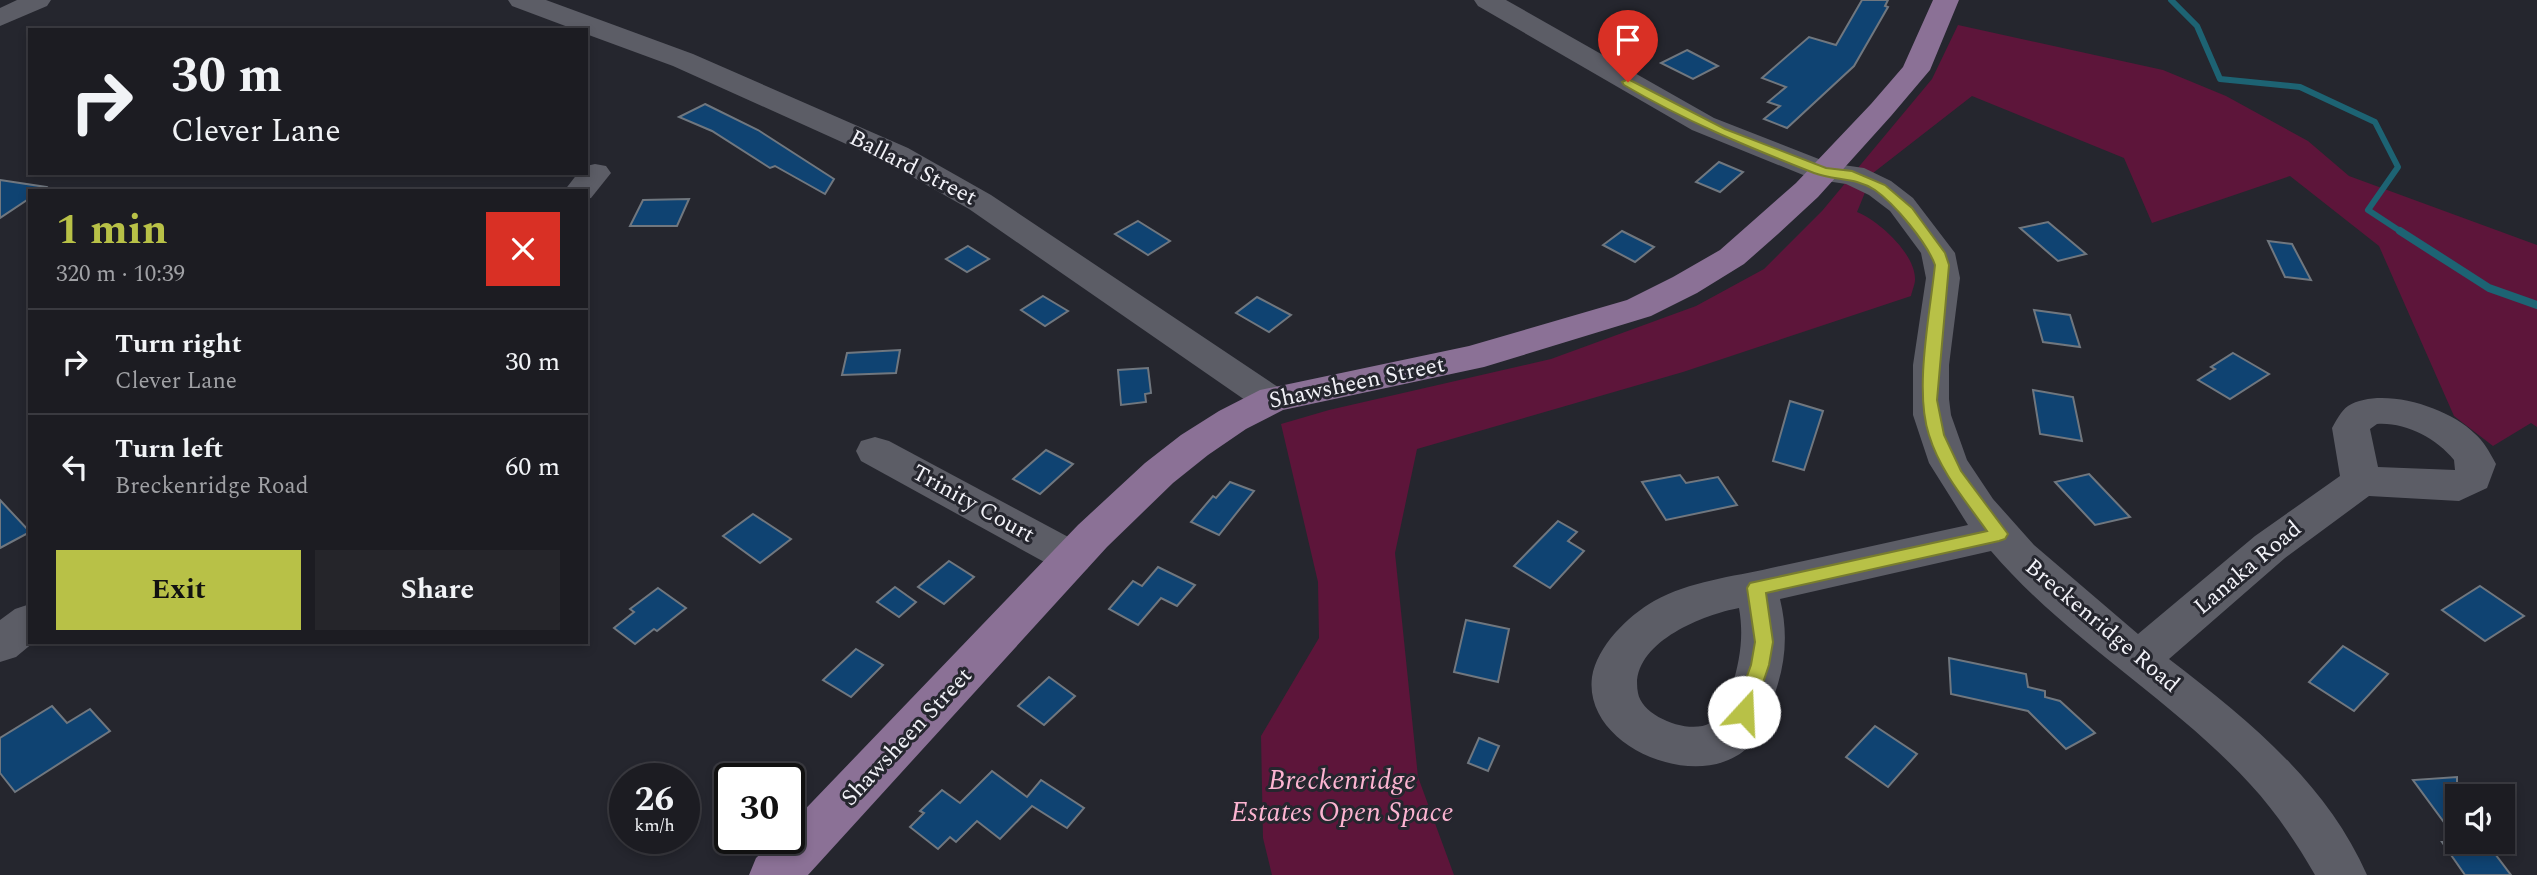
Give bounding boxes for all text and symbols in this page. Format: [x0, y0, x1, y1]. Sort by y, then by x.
pin [1598, 10, 1658, 82]
icon: arrive [1609, 21, 1647, 59]
text: 30 m [171, 39, 282, 114]
icon: right [56, 56, 147, 147]
text: Clever Lane [171, 107, 341, 156]
street label: Ballard Street [843, 121, 983, 215]
text: 1 min [56, 199, 168, 262]
button: close [486, 212, 560, 286]
text: 320 m · 10:39 [56, 257, 185, 292]
text: Turn right [115, 324, 242, 364]
text: 30 m [505, 342, 560, 382]
icon: right [56, 343, 94, 381]
street label: Shawsheen Street [1266, 347, 1448, 419]
text: Clever Lane [115, 364, 237, 399]
text: Turn left [115, 429, 223, 469]
text: 60 m [505, 447, 560, 487]
icon: left [56, 448, 94, 486]
street label: Trinity Court [905, 456, 1041, 552]
text: Breckenridge Road [115, 469, 309, 504]
street label: Lanaka Road [2186, 512, 2310, 624]
button: Exit [56, 550, 301, 630]
button: Share [315, 550, 560, 630]
street label: Breckenridge Road [2017, 550, 2187, 702]
street label: Shawsheen Street [833, 660, 981, 814]
position arrow [1707, 675, 1781, 749]
park label: Breckenridge Estates Open Space [1230, 759, 1454, 834]
speed limit sign: 30 [714, 763, 805, 854]
text: 26 [635, 773, 674, 826]
map controls [2445, 784, 2515, 854]
button: sound [2445, 784, 2515, 854]
text: km/h [634, 812, 675, 839]

